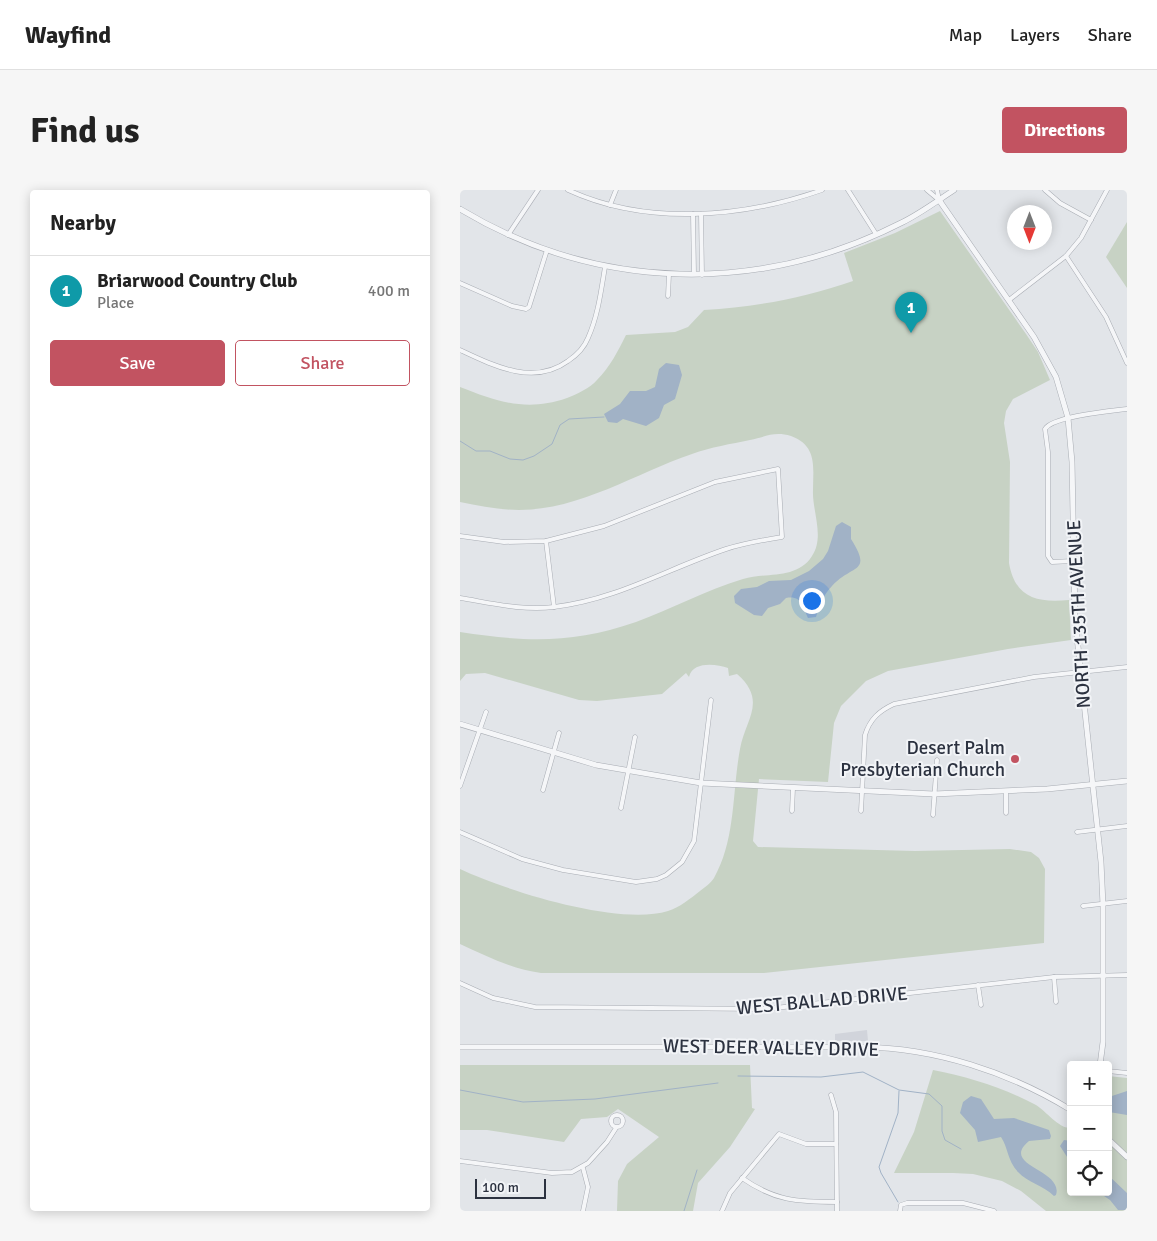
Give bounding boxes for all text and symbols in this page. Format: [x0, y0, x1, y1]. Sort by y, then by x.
text: Wayfind [25, 20, 111, 50]
text: Map [949, 24, 982, 46]
text: Layers [1010, 24, 1060, 46]
text: Share [1088, 24, 1132, 46]
button: Directions [1002, 107, 1127, 153]
text: Find us [30, 109, 140, 152]
north arrow [1007, 205, 1052, 250]
text: Nearby [50, 210, 116, 236]
text: Briarwood Country Club [97, 269, 297, 293]
text: 1 [62, 281, 70, 301]
text: 400 m [368, 281, 410, 301]
pin: 1 [895, 292, 927, 333]
text: Place [97, 293, 134, 313]
button: Save [50, 340, 225, 386]
button: Share [235, 340, 410, 386]
street label: NORTH 135TH AVENUE [1062, 519, 1096, 709]
your location [799, 588, 825, 614]
place label: Desert Palm Presbyterian Church [840, 736, 1005, 782]
marker: Desert Palm Presbyterian Church [1009, 753, 1021, 765]
street label: WEST BALLAD DRIVE [735, 982, 909, 1020]
street label: WEST DEER VALLEY DRIVE [663, 1034, 879, 1062]
map controls [1067, 1061, 1112, 1196]
button: + [1067, 1061, 1112, 1106]
button: − [1067, 1106, 1112, 1151]
button: locate [1067, 1151, 1112, 1196]
scale bar [475, 1176, 546, 1199]
text: 100 m [482, 1179, 519, 1196]

